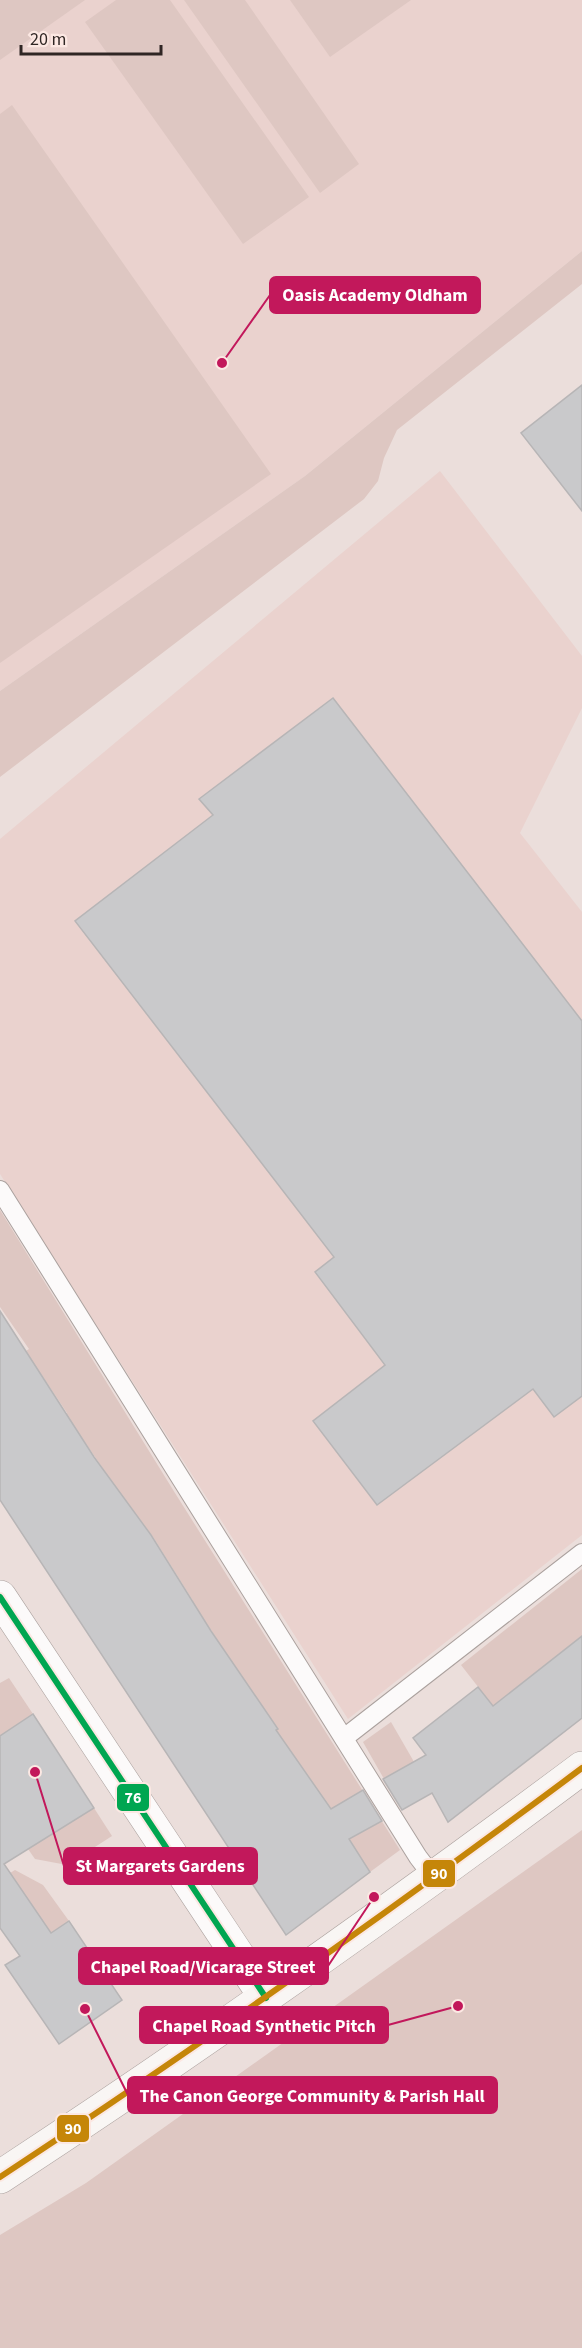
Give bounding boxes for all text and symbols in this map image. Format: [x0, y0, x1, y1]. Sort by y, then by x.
scale bar [21, 18, 160, 56]
text: 20 m [30, 27, 66, 52]
callout: Oasis Academy Oldham [270, 277, 480, 313]
text: Oasis Academy Oldham [282, 283, 468, 308]
line badge: 76 [116, 1783, 150, 1812]
text: 76 [125, 1787, 141, 1809]
callout: St Margarets Gardens [64, 1848, 257, 1884]
text: St Margarets Gardens [75, 1854, 245, 1879]
line badge: 90 [422, 1859, 456, 1888]
text: 90 [431, 1863, 447, 1885]
callout: Chapel Road/Vicarage Street [79, 1948, 328, 1984]
text: Chapel Road/Vicarage Street [91, 1955, 316, 1980]
callout: Chapel Road Synthetic Pitch [140, 2007, 388, 2043]
text: Chapel Road Synthetic Pitch [152, 2014, 376, 2039]
callout: The Canon George Community & Parish Hall [128, 2077, 497, 2113]
text: The Canon George Community & Parish Hall [139, 2084, 485, 2109]
line badge: 90 [56, 2114, 90, 2143]
text: 90 [65, 2118, 81, 2140]

